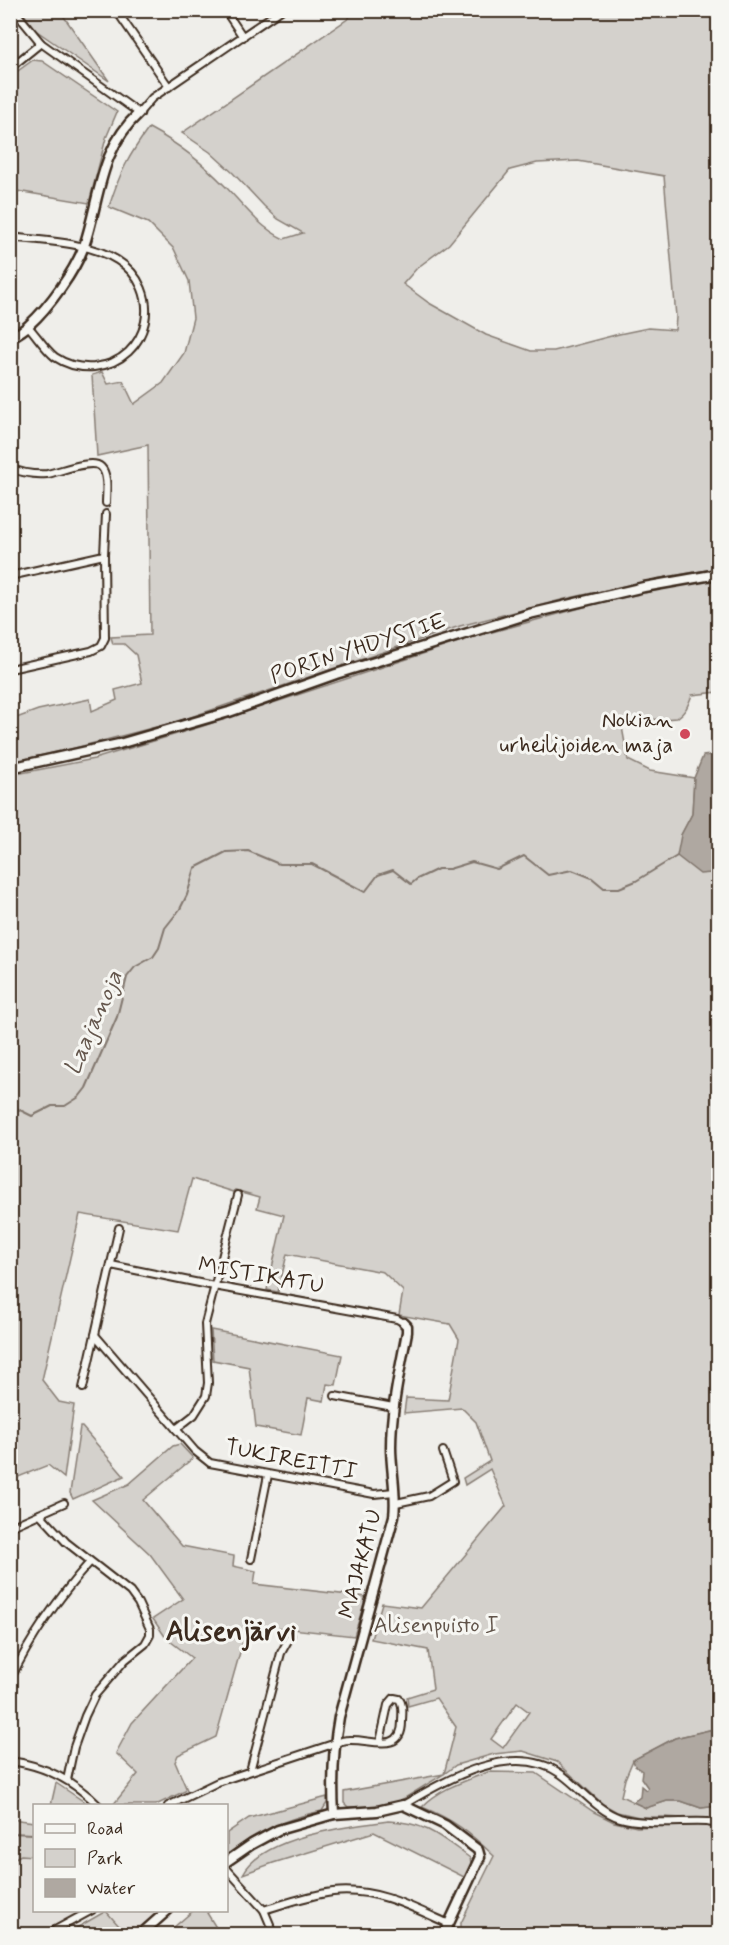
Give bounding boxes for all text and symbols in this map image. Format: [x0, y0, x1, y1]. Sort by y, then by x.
street label: PORIN YHDYSTIE [267, 607, 449, 691]
place label: Nokian urheilijoiden maja [499, 707, 673, 761]
marker: Nokian urheilijoiden maja [678, 727, 692, 741]
water label: Laajanoja [57, 966, 131, 1080]
street label: MISTIKATU [196, 1251, 326, 1301]
street label: TUKIREITTI [223, 1433, 360, 1487]
street label: MAJAKATU [333, 1506, 389, 1622]
park label: Alisenpuisto I [374, 1612, 499, 1640]
district label: Alisenjärvi [166, 1614, 296, 1651]
legend [33, 1804, 228, 1912]
text: Road [87, 1817, 123, 1841]
text: Park [87, 1847, 123, 1871]
text: Water [87, 1877, 136, 1901]

